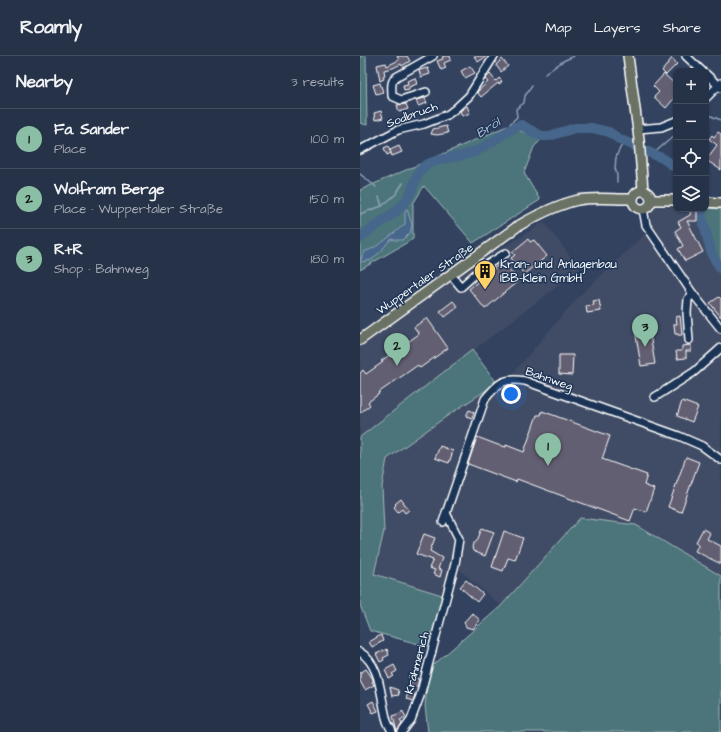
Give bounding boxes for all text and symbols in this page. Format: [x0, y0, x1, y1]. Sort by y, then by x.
text: Roamly [20, 14, 82, 41]
text: Map [545, 18, 572, 38]
text: Layers [594, 18, 641, 38]
text: Share [663, 18, 701, 38]
map controls [673, 68, 709, 212]
button: + [673, 68, 709, 104]
text: Nearby [16, 70, 73, 94]
text: 3 results [291, 73, 344, 91]
street label: Sodbruch [384, 98, 440, 132]
button: − [673, 104, 709, 140]
water label: Bröl [472, 113, 505, 142]
text: Fa. Sander [54, 119, 129, 140]
text: 1 [28, 130, 30, 148]
text: 100 m [311, 130, 344, 148]
text: Place [54, 140, 86, 158]
button: locate [673, 140, 709, 176]
button: layers [673, 176, 709, 212]
text: Wolfram Berge [54, 179, 164, 200]
text: 2 [25, 190, 33, 208]
text: 150 m [310, 190, 344, 208]
text: Place · Wuppertaler Straße [54, 200, 223, 218]
text: R+R [54, 239, 83, 260]
street label: Wuppertaler Straße [373, 239, 477, 319]
text: 3 [26, 250, 32, 268]
text: 180 m [310, 250, 344, 268]
place label: Kran- und Anlagenbau IBB-Klein GmbH [500, 256, 617, 287]
building icon: Kran- und Anlagenbau IBB-Klein GmbH [472, 258, 498, 291]
text: Shop · Bahnweg [54, 260, 149, 278]
pin: 3 [632, 314, 658, 347]
pin: 2 [384, 333, 410, 366]
street label: Bahnweg [523, 363, 575, 396]
your location [501, 384, 521, 404]
pin: 1 [535, 433, 561, 466]
street label: Krähmerich [401, 630, 433, 696]

